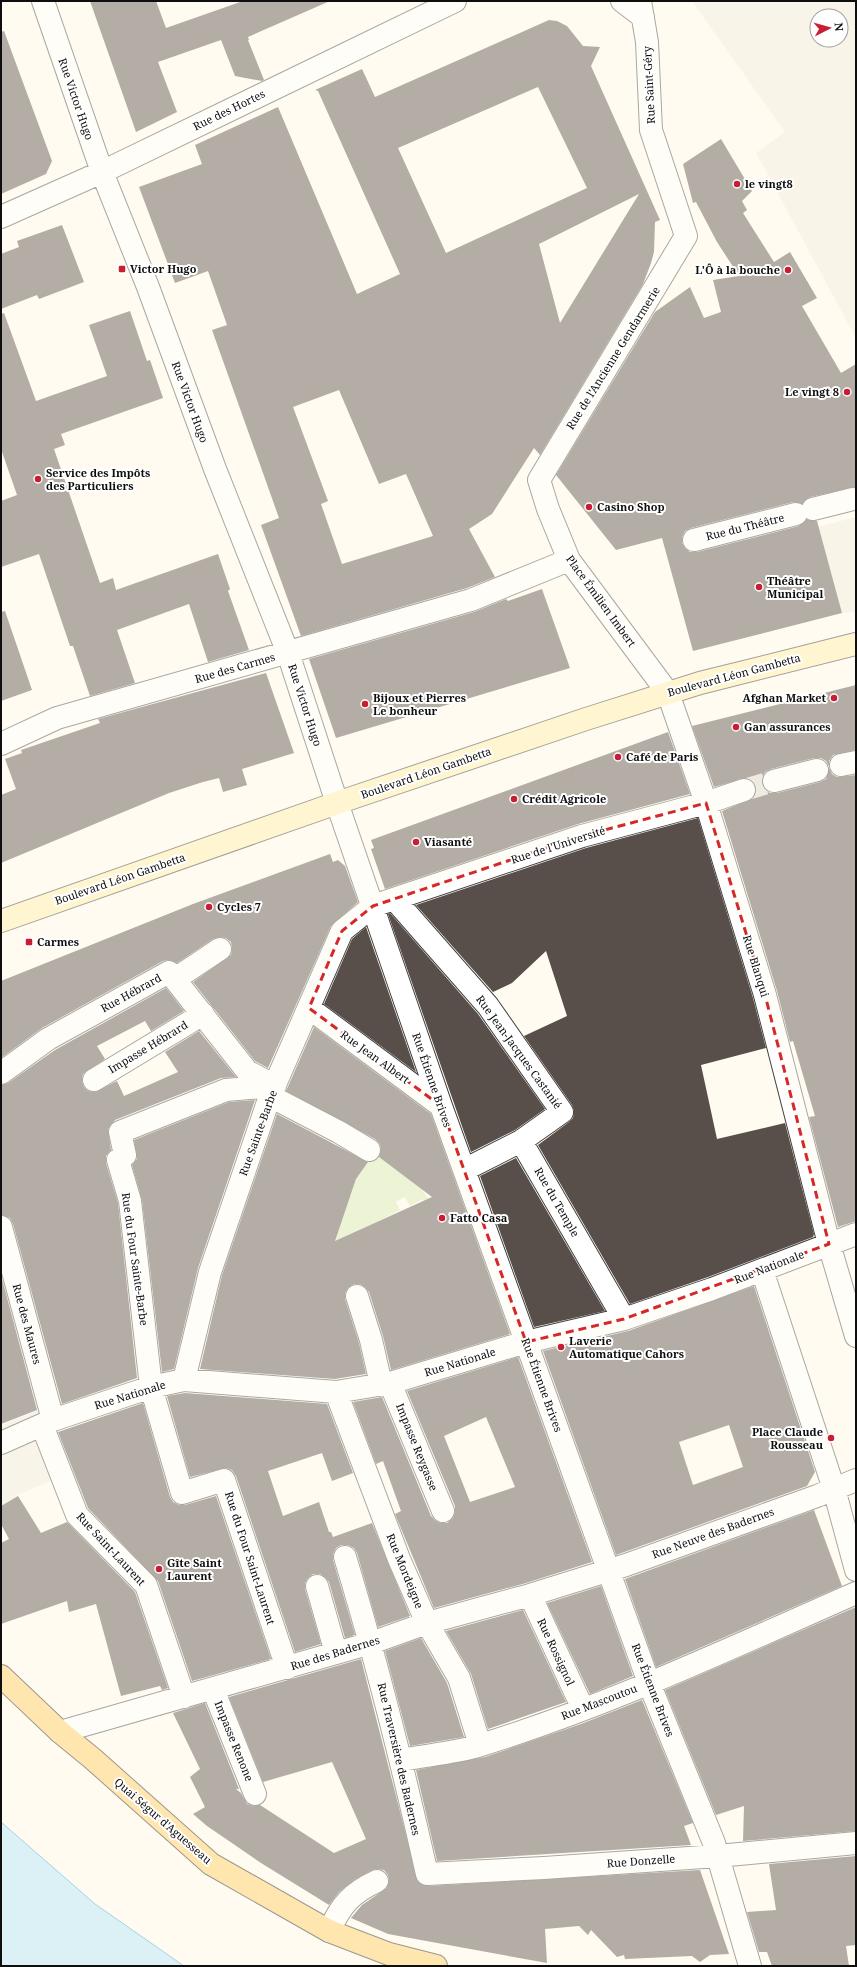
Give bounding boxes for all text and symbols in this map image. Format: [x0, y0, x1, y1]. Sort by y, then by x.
north arrow [809, 8, 849, 48]
text: N [832, 22, 847, 32]
street label: Rue Saint-Géry [639, 45, 658, 124]
street label: Rue Victor Hugo [55, 56, 97, 142]
street label: Rue des Hortes [190, 86, 267, 133]
place label: le vingt8 [745, 176, 793, 191]
marker: le vingt8 [732, 179, 742, 189]
place label: Victor Hugo [130, 261, 197, 276]
place label: L'Ô à la bouche [695, 262, 780, 277]
marker: Victor Hugo [117, 264, 127, 274]
marker: L'Ô à la bouche [783, 265, 793, 275]
street label: Rue de l'Ancienne Gendarmerie [562, 283, 663, 432]
street label: Rue Victor Hugo [169, 359, 212, 445]
place label: Le vingt 8 [785, 384, 839, 399]
marker: Le vingt 8 [842, 387, 852, 397]
place label: Service des Impôts des Particuliers [46, 465, 150, 493]
marker: Service des Impôts des Particuliers [33, 474, 43, 484]
place label: Casino Shop [597, 499, 665, 514]
marker: Casino Shop [584, 502, 594, 512]
street label: Rue du Théâtre [704, 509, 786, 544]
street label: Place Émilien Imbert [563, 552, 640, 650]
place label: Théâtre Municipal [767, 573, 823, 601]
marker: Théâtre Municipal [754, 582, 764, 592]
street label: Rue des Carmes [193, 649, 277, 686]
street label: Boulevard Léon Gambetta [666, 650, 802, 700]
street label: Rue Victor Hugo [285, 662, 326, 748]
place label: Bijoux et Pierres Le bonheur [373, 690, 466, 718]
place label: Afghan Market [743, 690, 827, 705]
marker: Afghan Market [829, 693, 839, 703]
marker: Bijoux et Pierres Le bonheur [360, 699, 370, 709]
place label: Gan assurances [744, 719, 831, 734]
marker: Gan assurances [731, 722, 741, 732]
street label: Boulevard Léon Gambetta [359, 743, 493, 802]
place label: Café de Paris [626, 749, 698, 764]
marker: Café de Paris [613, 752, 623, 762]
place label: Crédit Agricole [522, 791, 606, 806]
marker: Crédit Agricole [509, 794, 519, 804]
street label: Rue de l'Université [509, 822, 607, 867]
place label: Viasanté [424, 834, 472, 849]
marker: Viasanté [411, 837, 421, 847]
street label: Boulevard Léon Gambetta [53, 849, 187, 908]
place label: Cycles 7 [217, 899, 261, 914]
marker: Cycles 7 [204, 902, 214, 912]
street label: Rue Blanqui [740, 933, 773, 999]
place label: Carmes [37, 934, 79, 949]
marker: Carmes [24, 937, 34, 947]
street label: Rue Hébrard [98, 970, 164, 1015]
street label: Rue Jean-Jacques Castanié [473, 992, 566, 1112]
street label: Impasse Hébrard [105, 1017, 191, 1076]
street label: Rue Jean Albert [338, 1026, 413, 1087]
street label: Rue Étienne Brives [409, 1031, 456, 1129]
street label: Rue Sainte-Barbe [235, 1088, 280, 1178]
street label: Rue du Temple [531, 1164, 583, 1239]
street label: Rue du Four Sainte-Barbe [119, 1191, 152, 1326]
place label: Fatto Casa [450, 1210, 508, 1225]
marker: Fatto Casa [437, 1213, 447, 1223]
street label: Rue Nationale [732, 1246, 806, 1287]
street label: Rue des Maures [10, 1282, 45, 1366]
place label: Laverie Automatique Cahors [569, 1333, 684, 1361]
street label: Rue Étienne Brives [518, 1336, 566, 1434]
marker: Laverie Automatique Cahors [556, 1342, 566, 1352]
street label: Rue Nationale [422, 1344, 497, 1379]
street label: Rue Nationale [92, 1377, 167, 1412]
street label: Impasse Reygasse [393, 1401, 442, 1493]
place label: Place Claude Rousseau [752, 1424, 824, 1452]
marker: Place Claude Rousseau [826, 1433, 836, 1443]
street label: Rue du Four Saint-Laurent [222, 1489, 279, 1626]
street label: Rue Neuve des Badernes [650, 1503, 776, 1562]
street label: Rue Saint-Laurent [73, 1509, 149, 1589]
street label: Rue Mordeigne [384, 1531, 427, 1611]
place label: Gîte Saint Laurent [167, 1555, 222, 1583]
marker: Gîte Saint Laurent [154, 1564, 164, 1574]
street label: Rue Rossignol [534, 1616, 579, 1688]
street label: Rue des Badernes [288, 1632, 381, 1673]
street label: Rue Étienne Brives [629, 1641, 678, 1739]
street label: Rue Mascoutou [559, 1680, 639, 1723]
street label: Rue Traversière des Badernes [375, 1681, 424, 1837]
street label: Impasse Renone [211, 1698, 257, 1783]
street label: Quai Ségur d'Aguesseau [112, 1774, 215, 1867]
street label: Rue Donzelle [606, 1851, 676, 1870]

